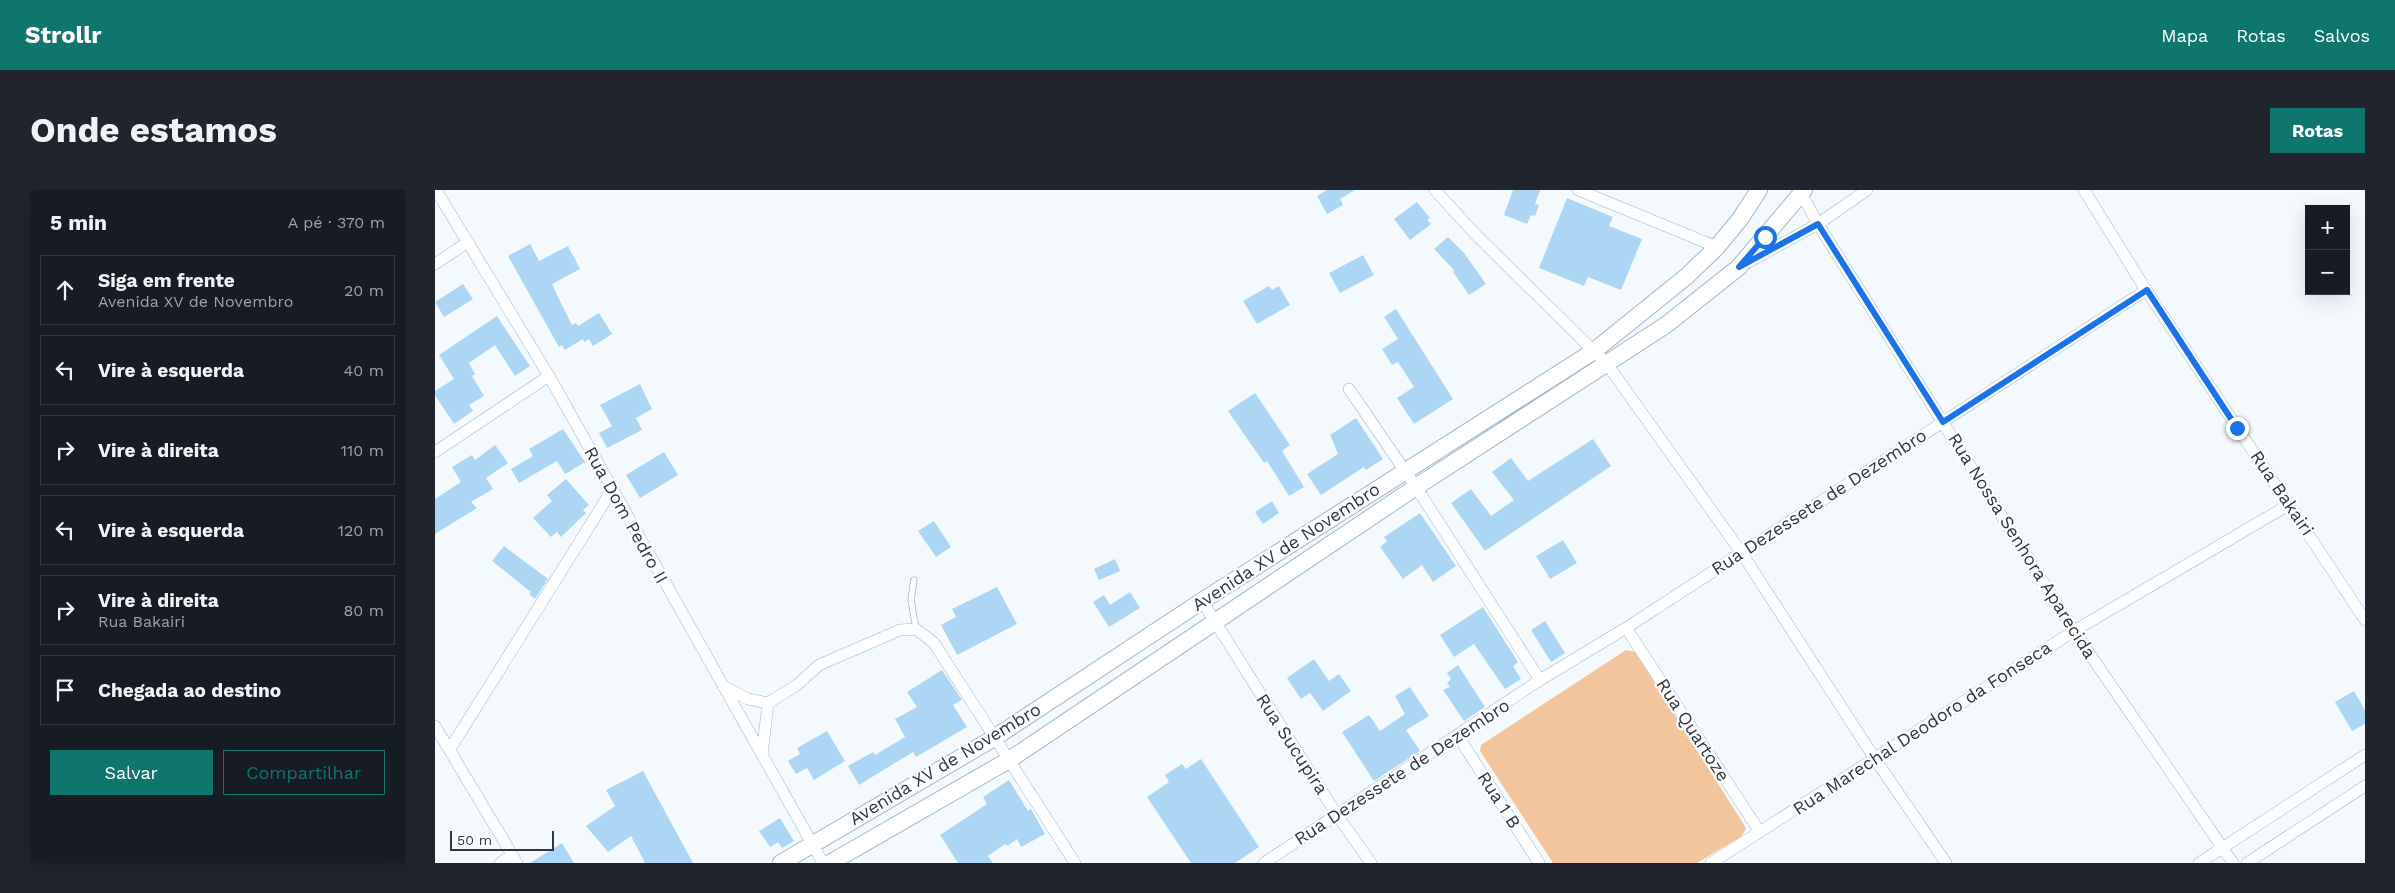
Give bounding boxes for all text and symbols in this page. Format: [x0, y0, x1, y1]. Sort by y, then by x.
text: Strollr [25, 21, 102, 49]
text: Mapa [2161, 25, 2208, 46]
text: Rotas [2236, 25, 2286, 46]
text: Salvos [2314, 25, 2370, 46]
button: Rotas [2270, 108, 2365, 153]
text: Onde estamos [30, 109, 277, 151]
map controls [2305, 205, 2350, 295]
button: + [2305, 205, 2350, 250]
text: 5 min [50, 210, 107, 235]
text: A pé · 370 m [288, 213, 385, 232]
route start [1754, 226, 1777, 249]
button: − [2305, 250, 2350, 295]
text: Siga em frente [98, 269, 235, 292]
icon: ahead [51, 276, 79, 304]
text: 20 m [344, 281, 384, 300]
text: Avenida XV de Novembro [98, 292, 293, 311]
icon: left [51, 356, 79, 384]
text: Vire à esquerda [98, 359, 244, 382]
text: 40 m [344, 361, 384, 380]
route end [2226, 417, 2249, 440]
street label: Rua Dezessete de Dezembro [1707, 424, 1930, 579]
street label: Rua Nossa Senhora Aparecida [1944, 429, 2101, 662]
icon: right [51, 436, 79, 464]
text: Vire à direita [98, 439, 219, 462]
text: 110 m [341, 441, 384, 460]
street label: Rua Dom Pedro II [580, 443, 673, 587]
street label: Rua Bakairi [2246, 446, 2318, 539]
street label: Avenida XV de Novembro [1188, 478, 1384, 615]
icon: left [51, 516, 79, 544]
text: Vire à esquerda [98, 519, 244, 542]
text: 120 m [338, 521, 384, 540]
text: Vire à direita [98, 589, 219, 612]
icon: right [51, 596, 79, 624]
text: 80 m [343, 601, 384, 620]
text: Rua Bakairi [98, 612, 185, 631]
street label: Rua Marechal Deodoro da Fonseca [1789, 636, 2055, 819]
street label: Rua Quartoze [1652, 674, 1734, 785]
icon: arrive [51, 676, 79, 704]
text: Chegada ao destino [98, 679, 281, 702]
street label: Rua Sucupira [1252, 689, 1333, 798]
street label: Rua Dezessete de Dezembro [1290, 694, 1513, 849]
street label: Avenida XV de Novembro [845, 698, 1044, 829]
button: Salvar [50, 750, 213, 795]
button: Compartilhar [223, 750, 385, 795]
street label: Rua 1 B [1473, 767, 1525, 832]
scale bar [450, 828, 554, 851]
text: 50 m [457, 832, 492, 848]

